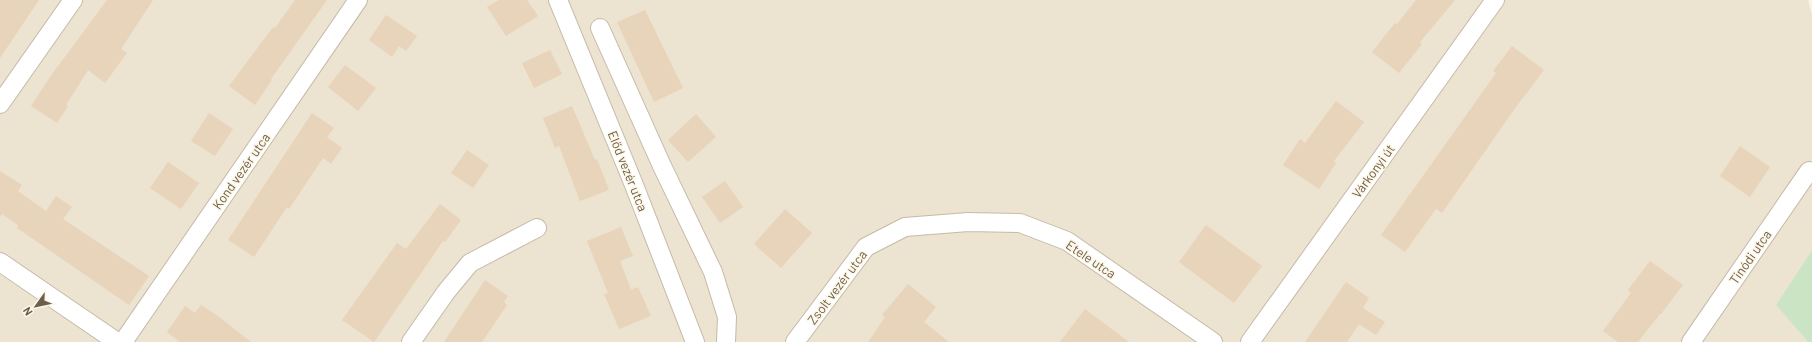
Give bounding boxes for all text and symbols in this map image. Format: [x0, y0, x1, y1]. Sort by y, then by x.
street label: Előd vezér utca [605, 128, 651, 214]
street label: Kond vezér utca [209, 130, 273, 212]
street label: Várkonyi út [1348, 141, 1398, 201]
street label: Tinódi utca [1726, 227, 1774, 287]
street label: Etele utca [1063, 236, 1119, 282]
street label: Zsolt vezér utca [804, 247, 870, 327]
north arrow [16, 286, 56, 326]
text: N [20, 305, 35, 318]

